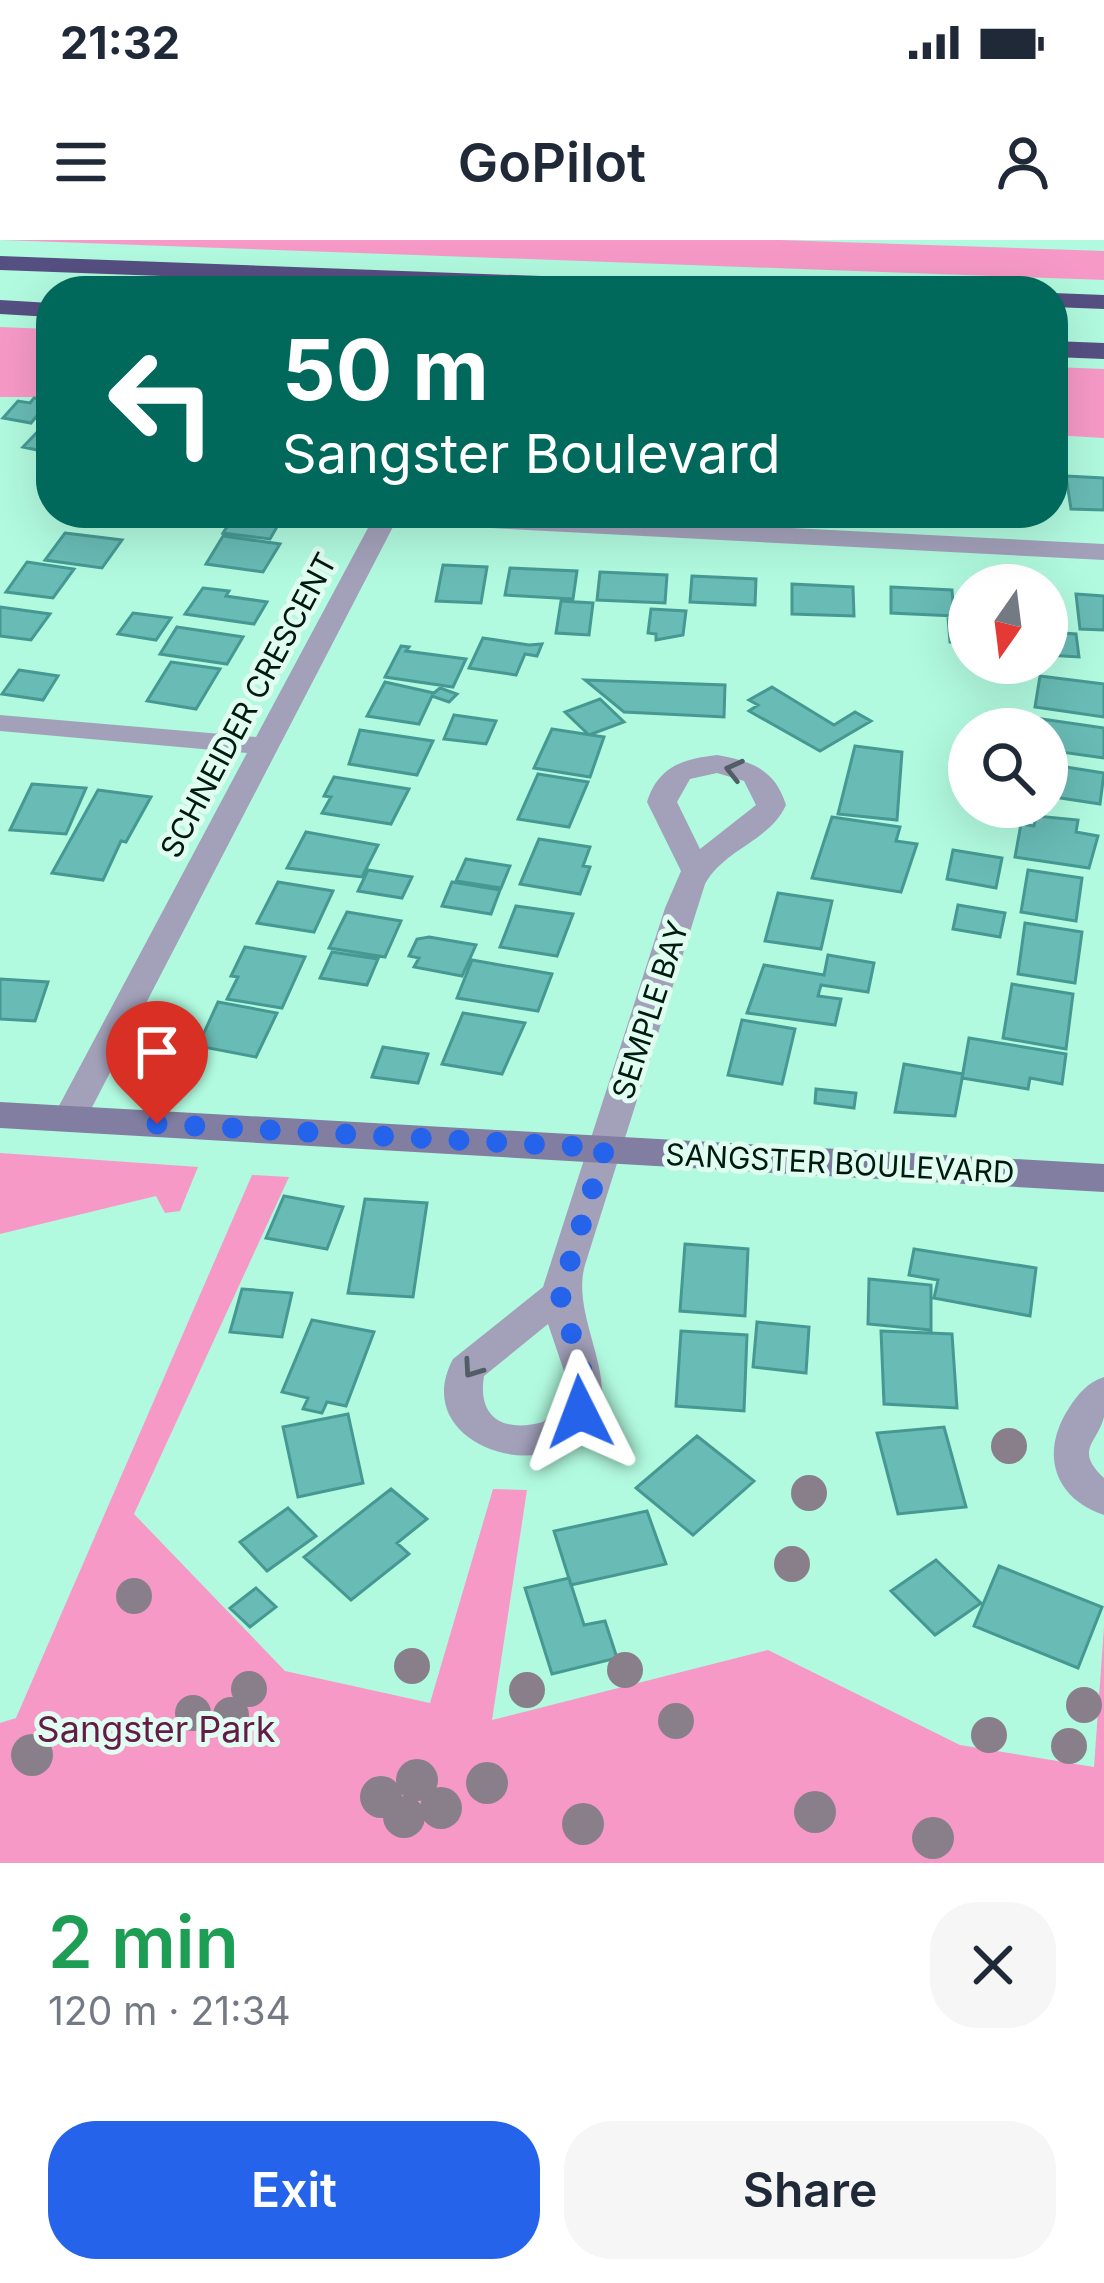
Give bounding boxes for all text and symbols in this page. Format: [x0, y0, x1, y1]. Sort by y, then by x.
text: 21:32 [60, 15, 180, 70]
icon: menu [48, 129, 114, 195]
icon: person [990, 129, 1056, 195]
text: GoPilot [458, 130, 646, 195]
text: 50 m [282, 319, 489, 420]
icon: left [84, 324, 240, 480]
text: Sangster Boulevard [282, 421, 781, 486]
street label: SCHNEIDER CRESCENT [152, 546, 344, 864]
north arrow [948, 564, 1068, 684]
map controls [948, 564, 1068, 828]
button: search [948, 708, 1068, 828]
one-way arrow [724, 759, 745, 784]
street label: SEMPLE BAY [604, 916, 696, 1104]
pin [106, 1001, 208, 1124]
icon: arrive [124, 1019, 190, 1085]
street label: SANGSTER BOULEVARD [665, 1136, 1015, 1190]
position arrow [517, 1349, 643, 1475]
one-way arrow [465, 1355, 486, 1377]
park label: Sangster Park [37, 1707, 276, 1751]
text: 2 min [48, 1898, 239, 1985]
button: close [930, 1902, 1056, 2028]
text: 120 m · 21:34 [48, 1987, 291, 2034]
button: Exit [48, 2121, 540, 2259]
button: Share [564, 2121, 1056, 2259]

